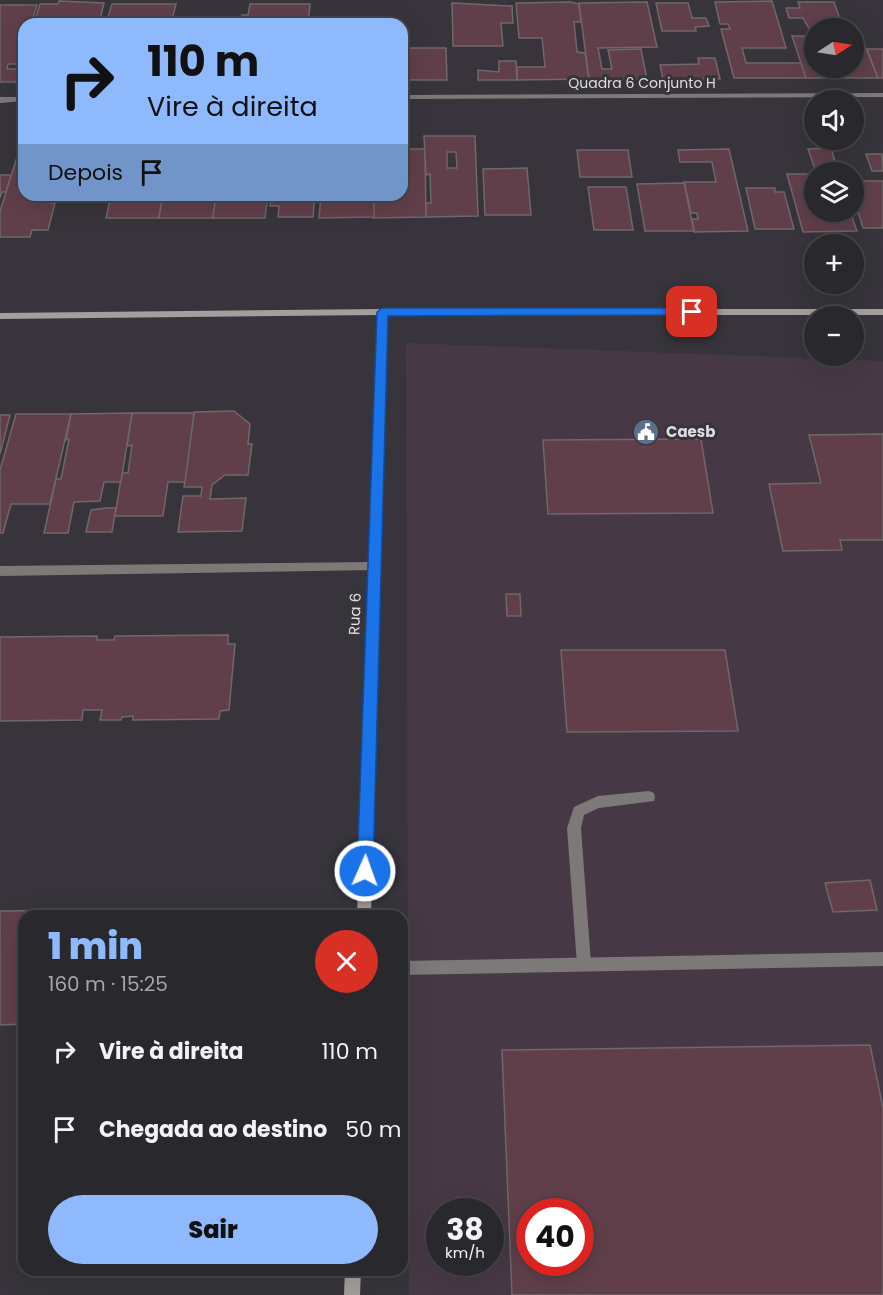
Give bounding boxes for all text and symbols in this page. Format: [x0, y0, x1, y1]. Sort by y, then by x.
north arrow [804, 18, 864, 78]
map controls [804, 18, 864, 366]
text: 110 m [147, 32, 259, 91]
icon: right [48, 42, 126, 120]
street label: Quadra 6 Conjunto H [568, 73, 716, 93]
text: Vire à direita [147, 88, 318, 125]
button: sound [804, 90, 864, 150]
icon: arrive [135, 156, 168, 189]
text: Depois [48, 157, 123, 188]
button: layers [804, 162, 864, 222]
button: + [804, 234, 864, 294]
pin [666, 286, 717, 337]
icon: arrive [675, 295, 708, 328]
button: − [804, 306, 864, 366]
public building icon: Caesb [631, 417, 661, 447]
place label: Caesb [666, 421, 715, 442]
street label: Rua 6 [343, 592, 366, 636]
position arrow [333, 839, 397, 903]
text: 1 min [48, 921, 143, 972]
button: close [315, 930, 378, 993]
text: 160 m · 15:25 [48, 970, 168, 998]
icon: right [48, 1035, 81, 1068]
text: Vire à direita [99, 1036, 244, 1067]
text: 110 m [322, 1036, 378, 1067]
icon: arrive [48, 1113, 81, 1146]
text: Chegada ao destino [99, 1114, 327, 1145]
text: 50 m [345, 1114, 401, 1145]
button: Sair [48, 1195, 378, 1264]
speed limit sign: 40 [516, 1198, 594, 1276]
text: 38 [446, 1208, 484, 1251]
text: km/h [445, 1242, 485, 1263]

